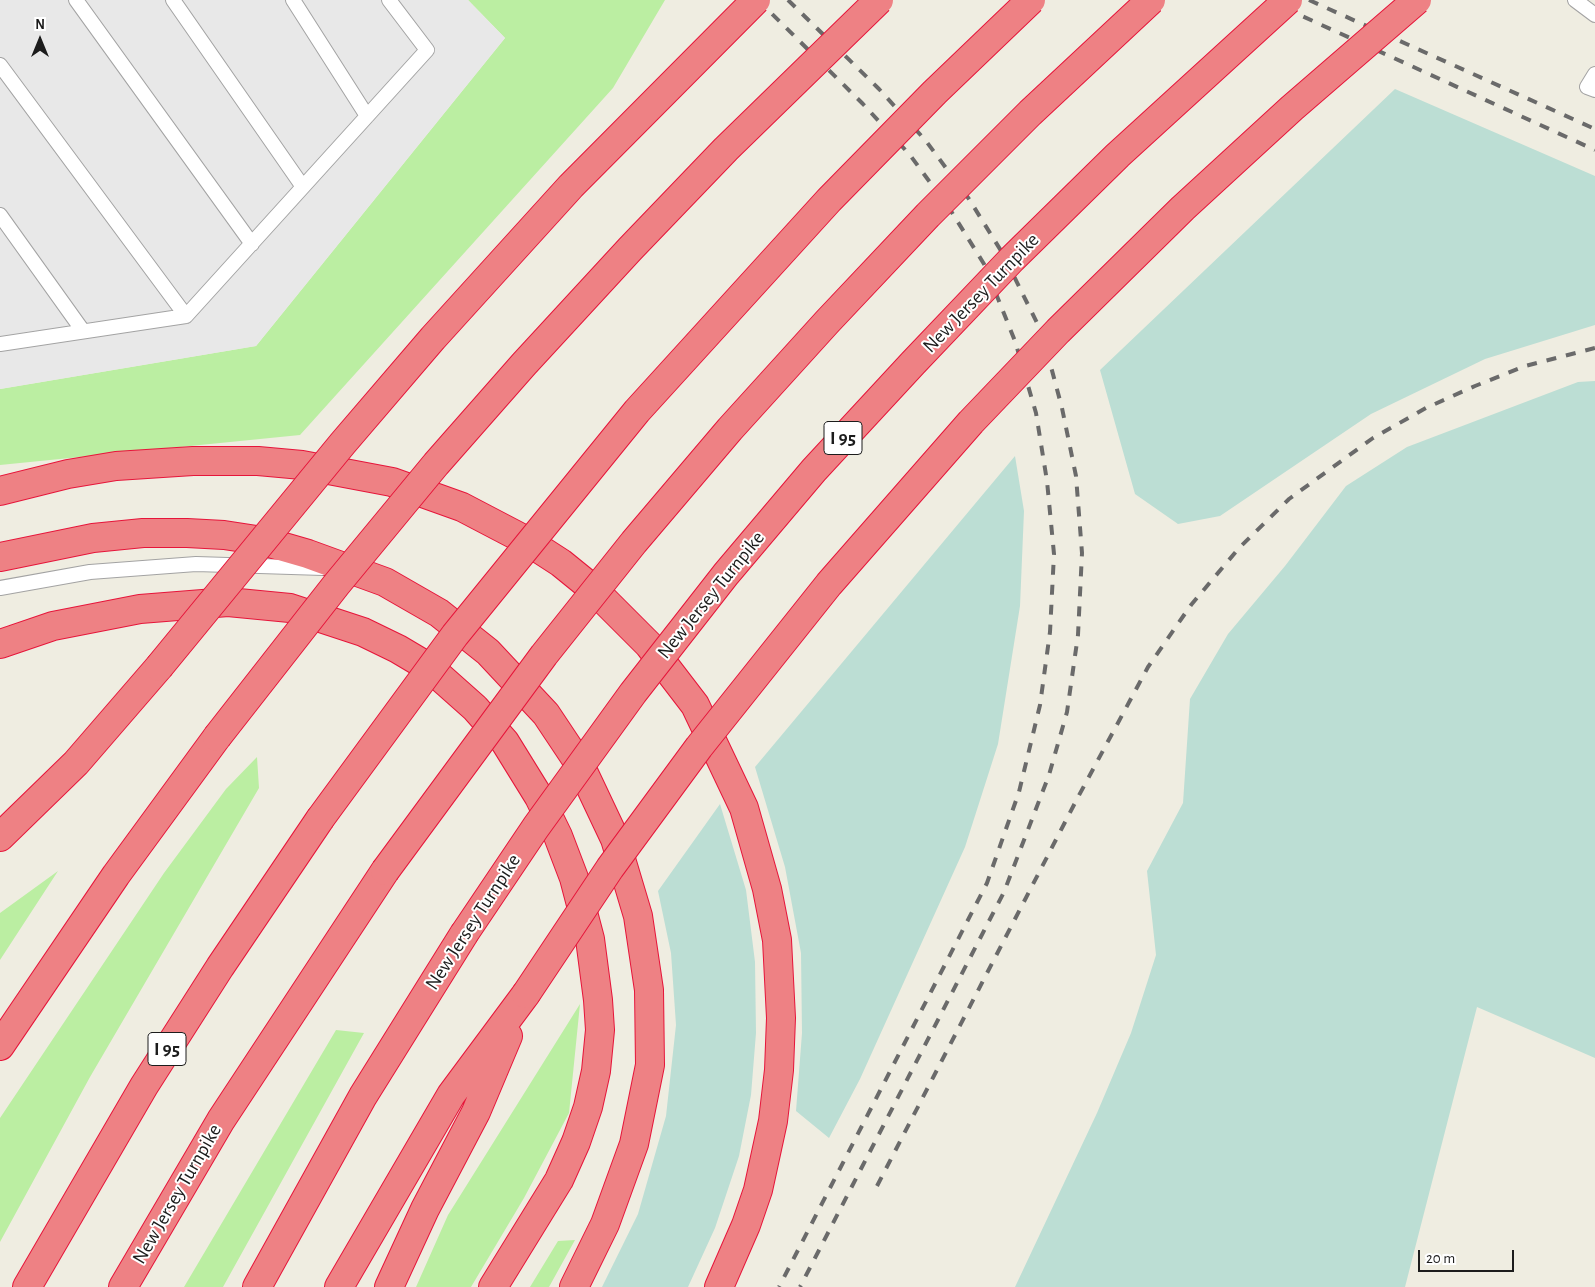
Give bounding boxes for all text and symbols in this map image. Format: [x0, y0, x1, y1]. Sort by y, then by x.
north arrow [15, 15, 65, 65]
text: N [35, 18, 45, 32]
street label: New Jersey Turnpike [918, 228, 1044, 358]
road number: I 95 [824, 422, 862, 454]
street label: New Jersey Turnpike [652, 526, 770, 664]
street label: New Jersey Turnpike [420, 849, 526, 995]
road number: I 95 [148, 1032, 186, 1066]
street label: New Jersey Turnpike [127, 1120, 227, 1268]
scale bar [1420, 1240, 1516, 1272]
text: 20 m [1426, 1251, 1455, 1266]

